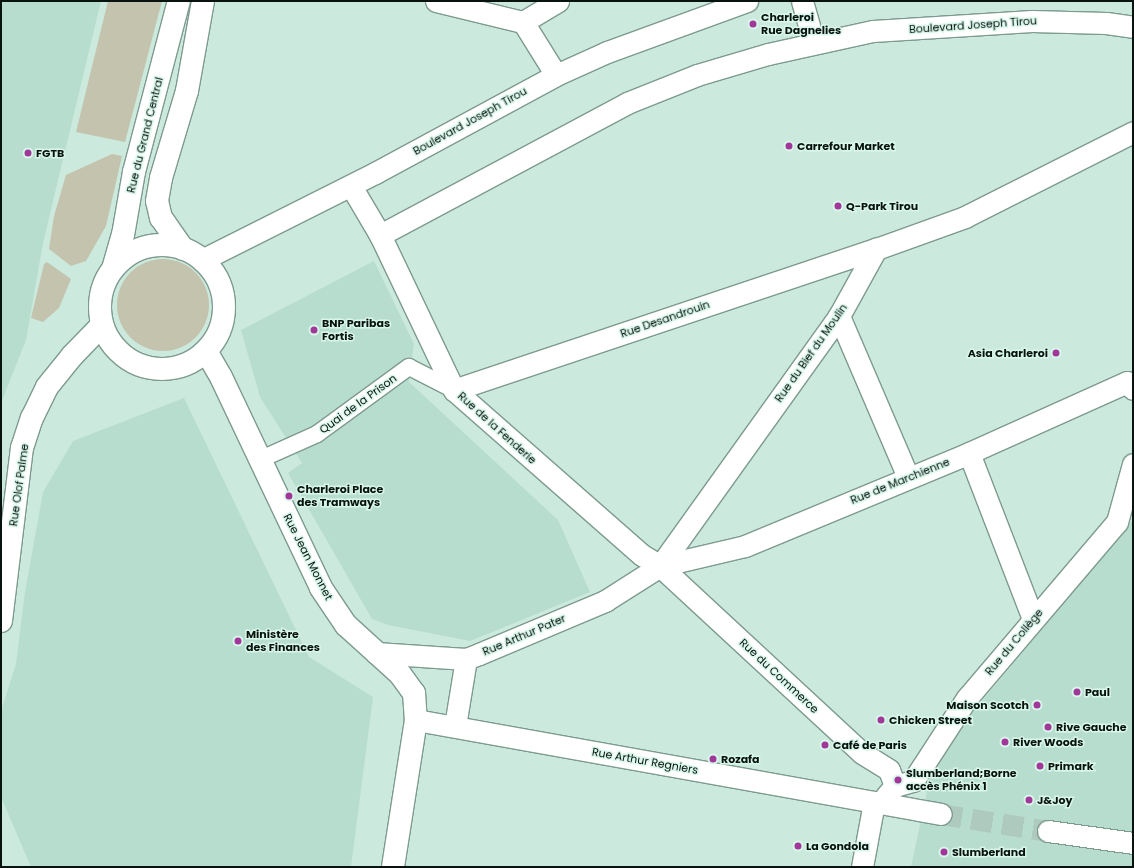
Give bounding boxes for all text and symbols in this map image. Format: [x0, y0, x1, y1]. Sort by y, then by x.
place label: Charleroi Rue Dagnelies [761, 11, 841, 37]
street label: Boulevard Joseph Tirou [909, 14, 1037, 36]
marker: Charleroi Rue Dagnelies [748, 19, 758, 29]
street label: Rue du Grand Central [124, 76, 166, 194]
street label: Boulevard Joseph Tirou [411, 84, 529, 158]
place label: Carrefour Market [797, 139, 895, 153]
marker: Carrefour Market [784, 141, 794, 151]
place label: FGTB [36, 146, 64, 160]
marker: FGTB [23, 148, 33, 158]
place label: Q-Park Tirou [846, 199, 918, 213]
marker: Q-Park Tirou [833, 201, 843, 211]
street label: Rue Desandrouin [619, 298, 711, 340]
street label: Rue du Bief du Moulin [772, 301, 850, 405]
place label: BNP Paribas Fortis [322, 317, 390, 343]
marker: BNP Paribas Fortis [309, 325, 319, 335]
place label: Asia Charleroi [968, 346, 1048, 360]
marker: Asia Charleroi [1051, 348, 1061, 358]
street label: Quai de la Prison [317, 372, 399, 436]
street label: Rue de la Fenderie [455, 389, 539, 467]
street label: Rue Olof Palme [7, 443, 31, 527]
street label: Rue de Marchienne [848, 455, 952, 507]
place label: Charleroi Place des Tramways [297, 483, 383, 509]
marker: Charleroi Place des Tramways [284, 491, 294, 501]
street label: Rue Jean Monnet [281, 512, 335, 602]
street label: Rue du Collège [982, 606, 1046, 678]
street label: Rue Arthur Pater [481, 612, 567, 658]
place label: Ministère des Finances [246, 628, 320, 654]
marker: Ministère des Finances [233, 636, 243, 646]
street label: Rue du Commerce [737, 636, 821, 716]
place label: Paul [1085, 685, 1110, 699]
marker: Paul [1072, 687, 1082, 697]
place label: Maison Scotch [946, 698, 1029, 712]
marker: Maison Scotch [1032, 700, 1042, 710]
place label: Chicken Street [889, 713, 972, 727]
marker: Chicken Street [876, 715, 886, 725]
place label: Rive Gauche [1056, 720, 1127, 734]
marker: Rive Gauche [1043, 722, 1053, 732]
place label: River Woods [1013, 735, 1083, 749]
marker: River Woods [1000, 737, 1010, 747]
place label: Café de Paris [833, 738, 907, 752]
marker: Café de Paris [820, 740, 830, 750]
street label: Rue Arthur Regniers [591, 745, 699, 777]
place label: Rozafa [721, 752, 760, 766]
marker: Rozafa [708, 754, 718, 764]
place label: Primark [1048, 759, 1093, 773]
marker: Primark [1035, 761, 1045, 771]
place label: Slumberland;Borne accès Phénix 1 [906, 767, 1017, 793]
marker: Slumberland;Borne accès Phénix 1 [893, 775, 903, 785]
place label: J&Joy [1037, 793, 1072, 807]
marker: J&Joy [1024, 795, 1034, 805]
place label: La Gondola [806, 839, 869, 853]
marker: La Gondola [793, 841, 803, 851]
place label: Slumberland [952, 845, 1026, 859]
marker: Slumberland [939, 847, 949, 857]

